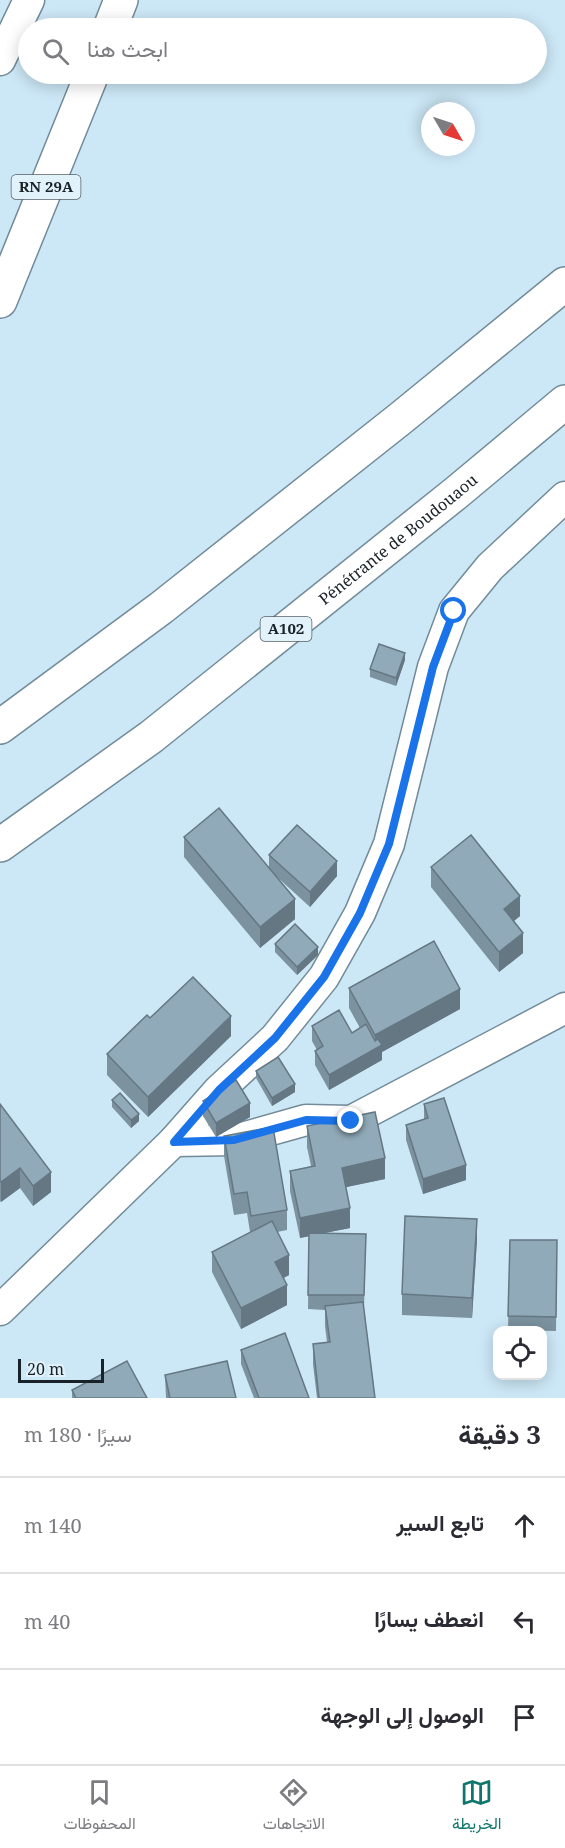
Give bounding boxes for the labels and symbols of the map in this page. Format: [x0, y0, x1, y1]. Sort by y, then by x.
north arrow [421, 102, 475, 156]
road number: RN 29A [12, 175, 80, 199]
street label: Pénétrante de Boudouaou [314, 469, 482, 610]
route start [440, 597, 466, 623]
road number: A102 [260, 617, 312, 641]
route end [337, 1107, 363, 1133]
scale bar [18, 1356, 104, 1384]

